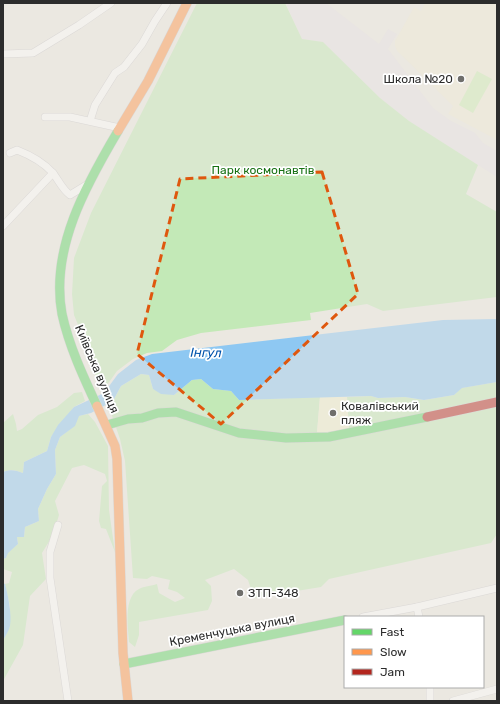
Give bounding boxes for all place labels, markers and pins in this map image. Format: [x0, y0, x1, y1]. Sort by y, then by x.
place label: Школа №20 [384, 72, 453, 86]
marker: Школа №20 [456, 74, 466, 84]
place label: Ковалівський пляж [341, 399, 419, 427]
marker: Ковалівський пляж [328, 408, 338, 418]
place label: ЗТП-348 [248, 586, 299, 600]
marker: ЗТП-348 [235, 588, 245, 598]

